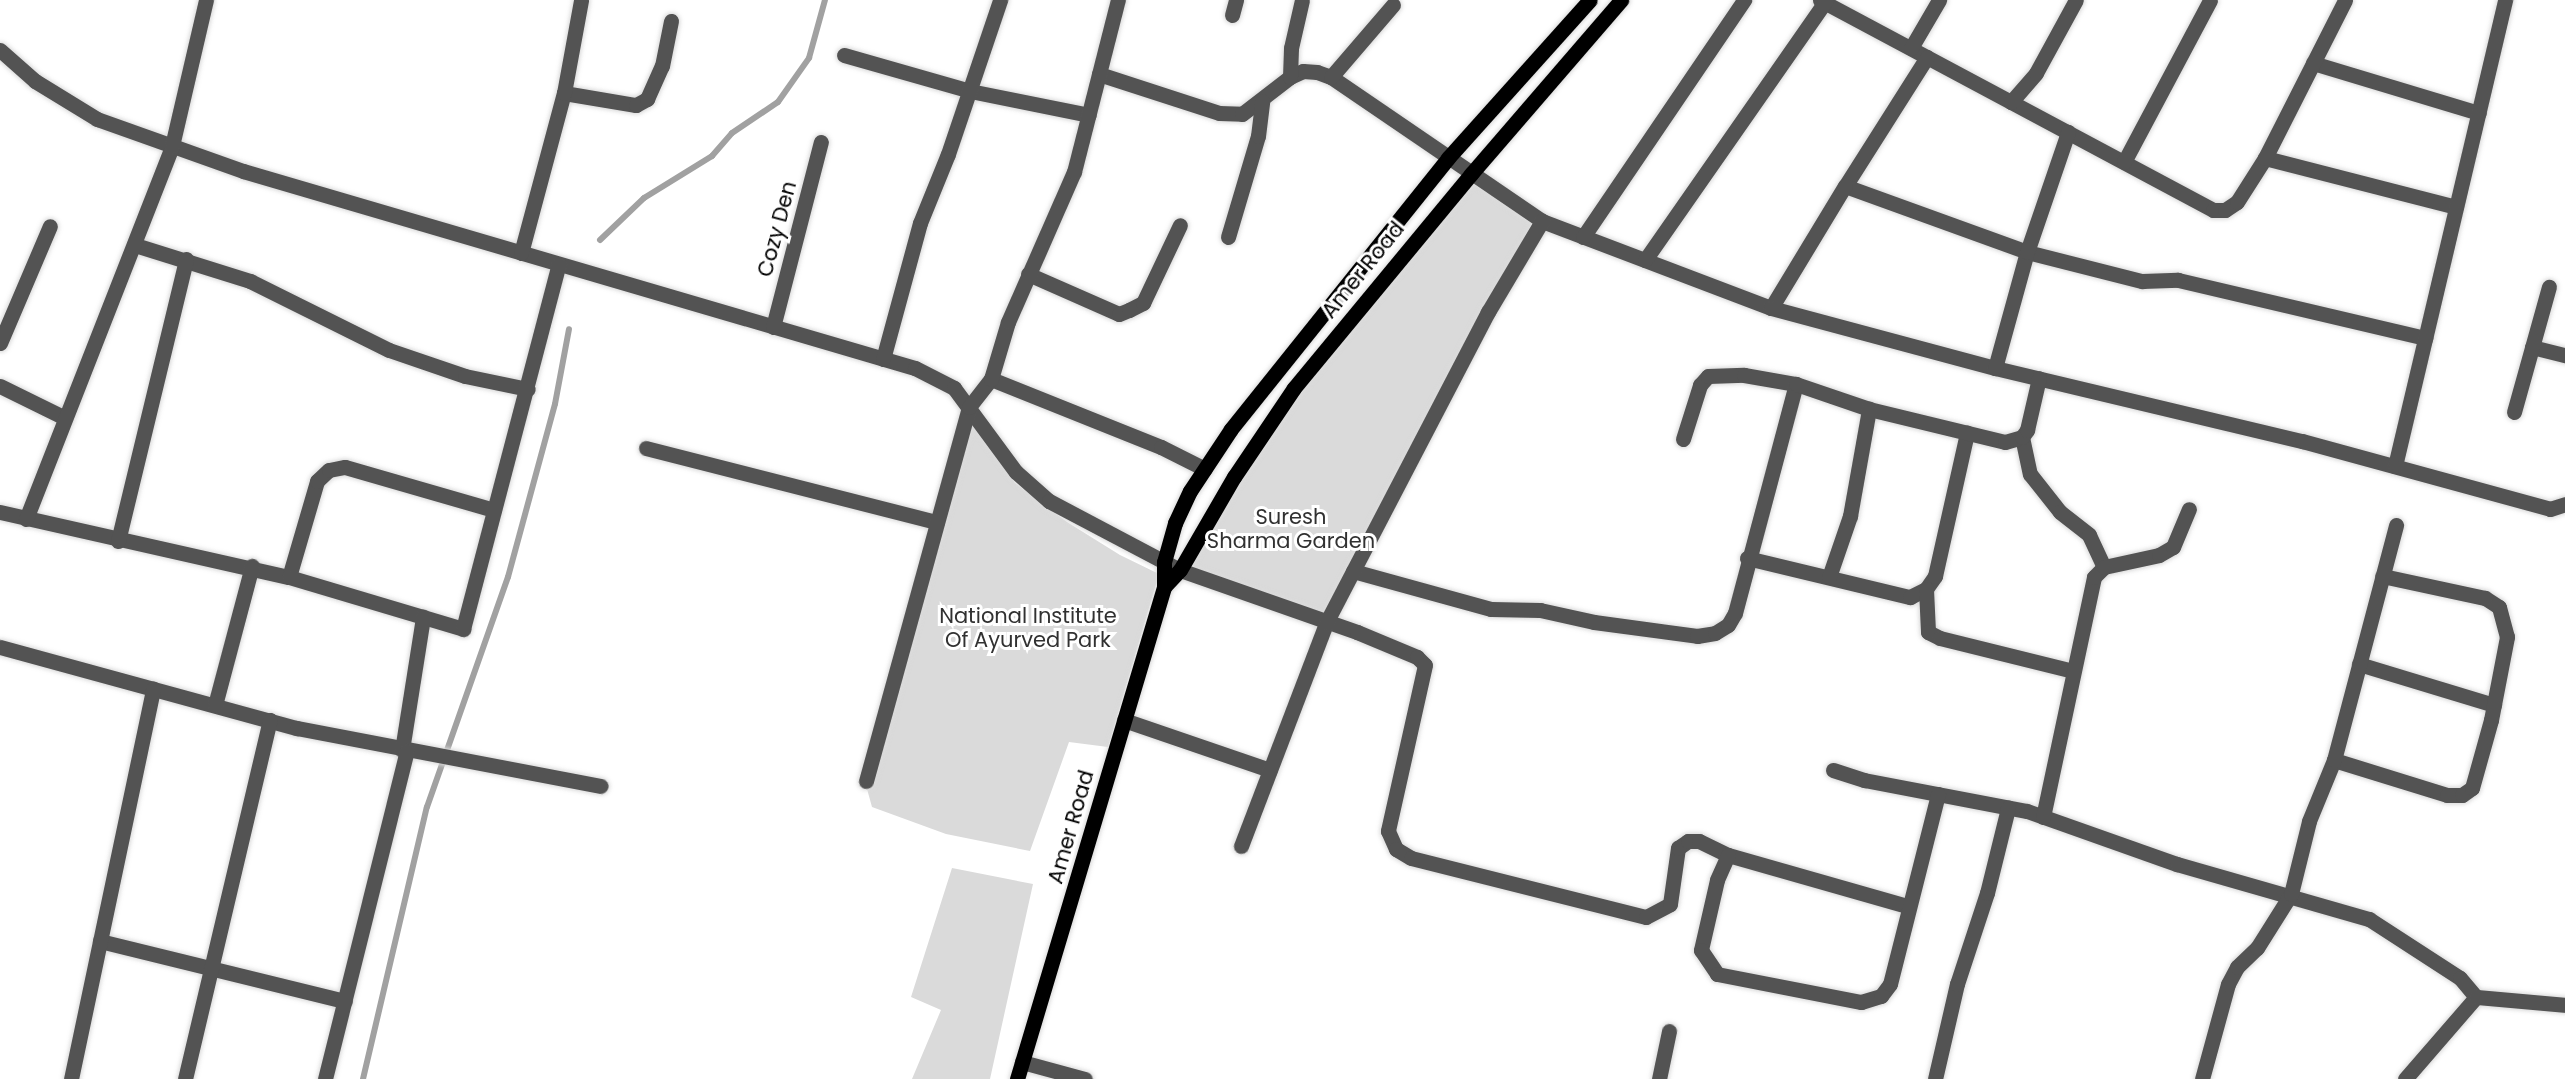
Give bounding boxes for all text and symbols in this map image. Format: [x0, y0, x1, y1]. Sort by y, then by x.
street label: Cozy Den [752, 178, 802, 280]
street label: Amer Road [1316, 217, 1410, 323]
park label: Suresh Sharma Garden [1207, 504, 1375, 554]
park label: National Institute Of Ayurved Park [939, 603, 1117, 653]
street label: Amer Road [1043, 767, 1099, 887]

